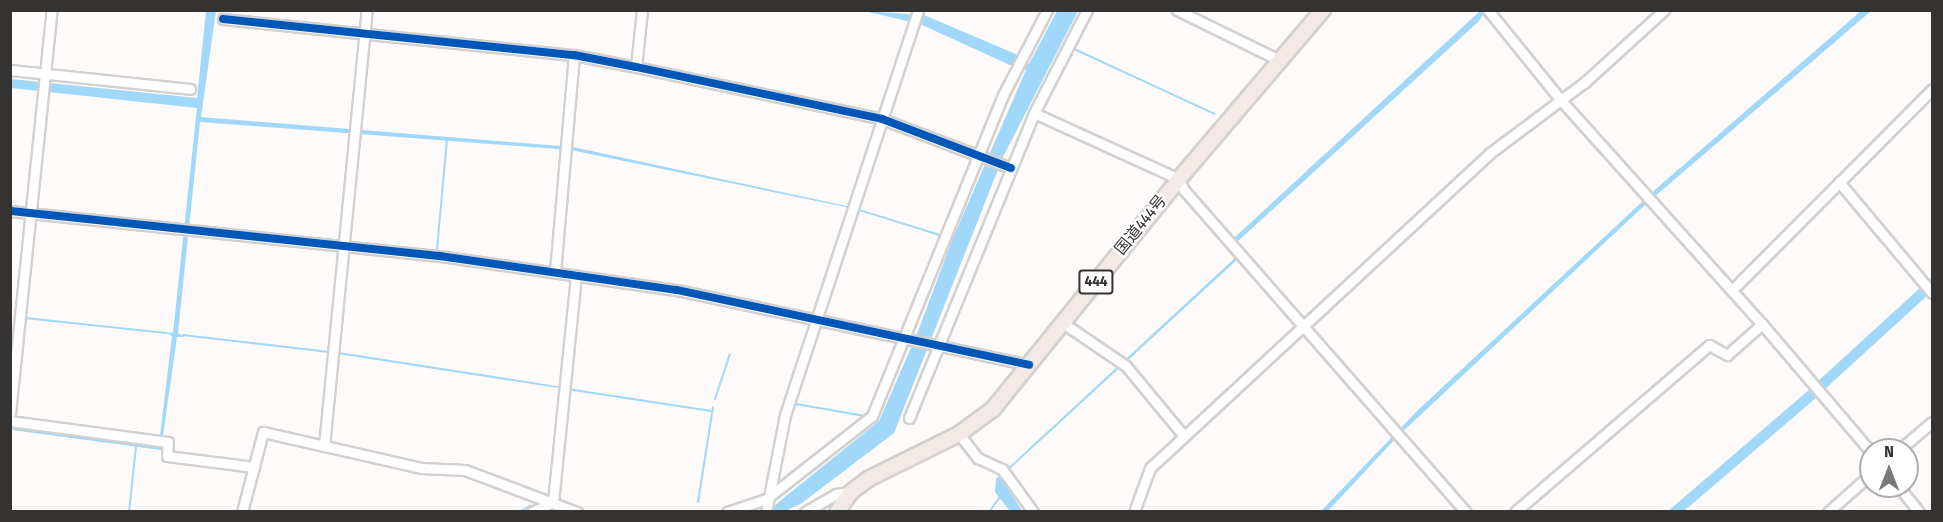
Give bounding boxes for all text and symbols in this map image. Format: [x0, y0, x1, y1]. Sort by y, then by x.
street label: 国道444号 [1111, 191, 1171, 259]
road number: 444 [1078, 270, 1114, 294]
north arrow [1859, 438, 1919, 498]
text: N [1884, 442, 1894, 461]

